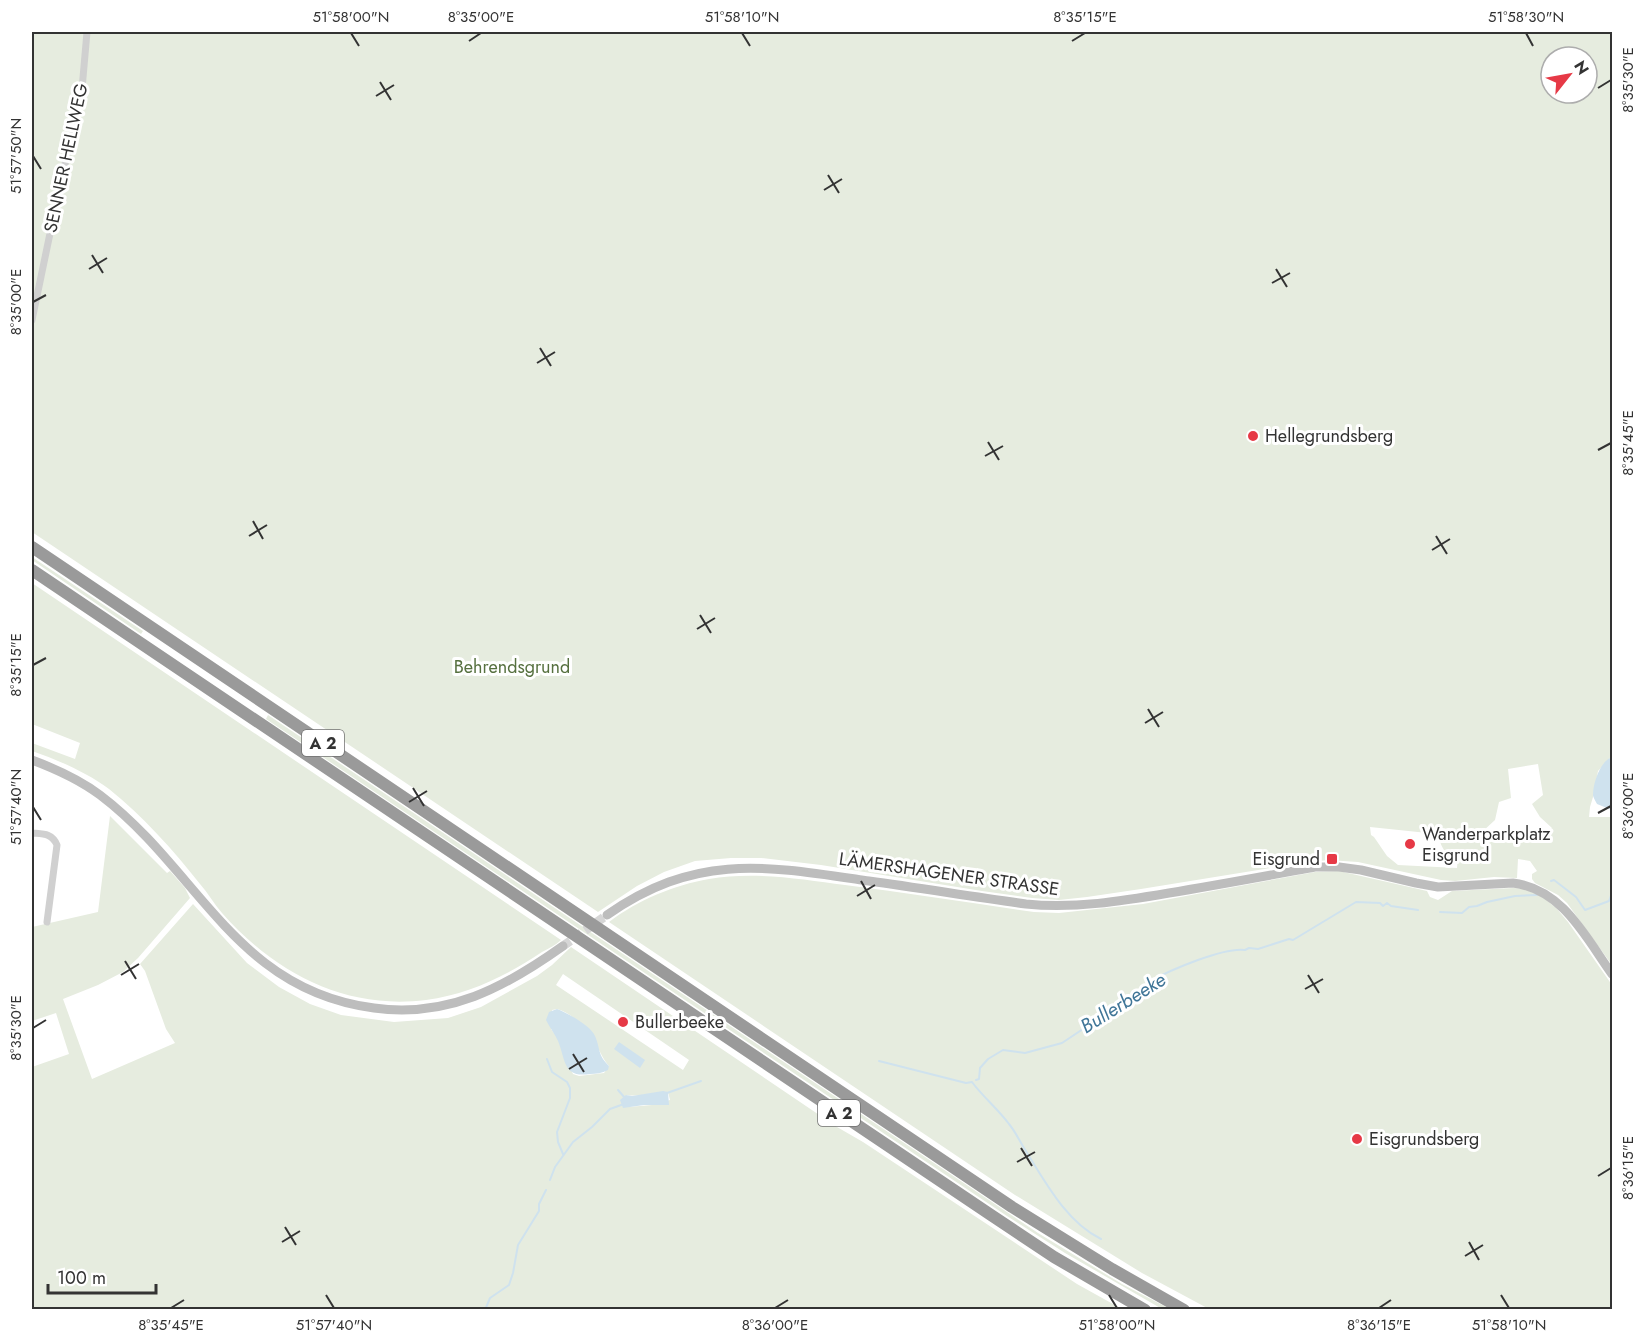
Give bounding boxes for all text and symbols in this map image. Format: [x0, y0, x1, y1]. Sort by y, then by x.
text: 51°58'00"N [313, 6, 389, 28]
text: 8°35'00"E [448, 6, 514, 28]
text: 51°58'10"N [705, 6, 779, 28]
text: 8°35'15"E [1053, 6, 1117, 28]
text: 51°58'30"N [1488, 6, 1564, 28]
north arrow [1539, 45, 1599, 105]
text: 8°35'30"E [1617, 47, 1639, 113]
text: N [1568, 56, 1595, 79]
street label: SENNER HELLWEG [37, 81, 95, 235]
text: 51°57'50"N [5, 118, 27, 194]
text: 8°35'00"E [5, 269, 27, 335]
text: 8°35'45"E [1617, 410, 1639, 476]
place label: Hellegrundsberg [1265, 423, 1393, 449]
marker: Hellegrundsberg [1246, 429, 1260, 443]
text: 8°35'15"E [5, 633, 27, 697]
park label: Behrendsgrund [454, 654, 570, 680]
road number: A 2 [302, 730, 344, 756]
text: 51°57'40"N [5, 769, 27, 845]
text: 8°36'00"E [1617, 773, 1639, 839]
place label: Wanderparkplatz Eisgrund [1422, 821, 1551, 868]
marker: Wanderparkplatz Eisgrund [1403, 837, 1417, 851]
street label: LÄMERSHAGENER STRASSE [837, 846, 1061, 902]
place label: Eisgrund [1253, 846, 1320, 872]
marker: Eisgrund [1325, 852, 1339, 866]
water label: Bullerbeeke [1075, 965, 1171, 1041]
text: 8°35'30"E [5, 995, 27, 1061]
place label: Bullerbeeke [635, 1009, 724, 1035]
marker: Bullerbeeke [616, 1015, 630, 1029]
road number: A 2 [818, 1100, 860, 1126]
place label: Eisgrundsberg [1369, 1126, 1479, 1152]
marker: Eisgrundsberg [1350, 1132, 1364, 1146]
text: 8°36'15"E [1617, 1136, 1639, 1200]
scale bar [48, 1257, 156, 1295]
text: 100 m [57, 1265, 106, 1291]
text: 8°35'45"E [138, 1314, 204, 1336]
text: 51°57'40"N [296, 1314, 372, 1336]
text: 8°36'00"E [742, 1314, 808, 1336]
text: 51°58'00"N [1079, 1314, 1155, 1336]
text: 8°36'15"E [1347, 1314, 1411, 1336]
text: 51°58'10"N [1472, 1314, 1546, 1336]

